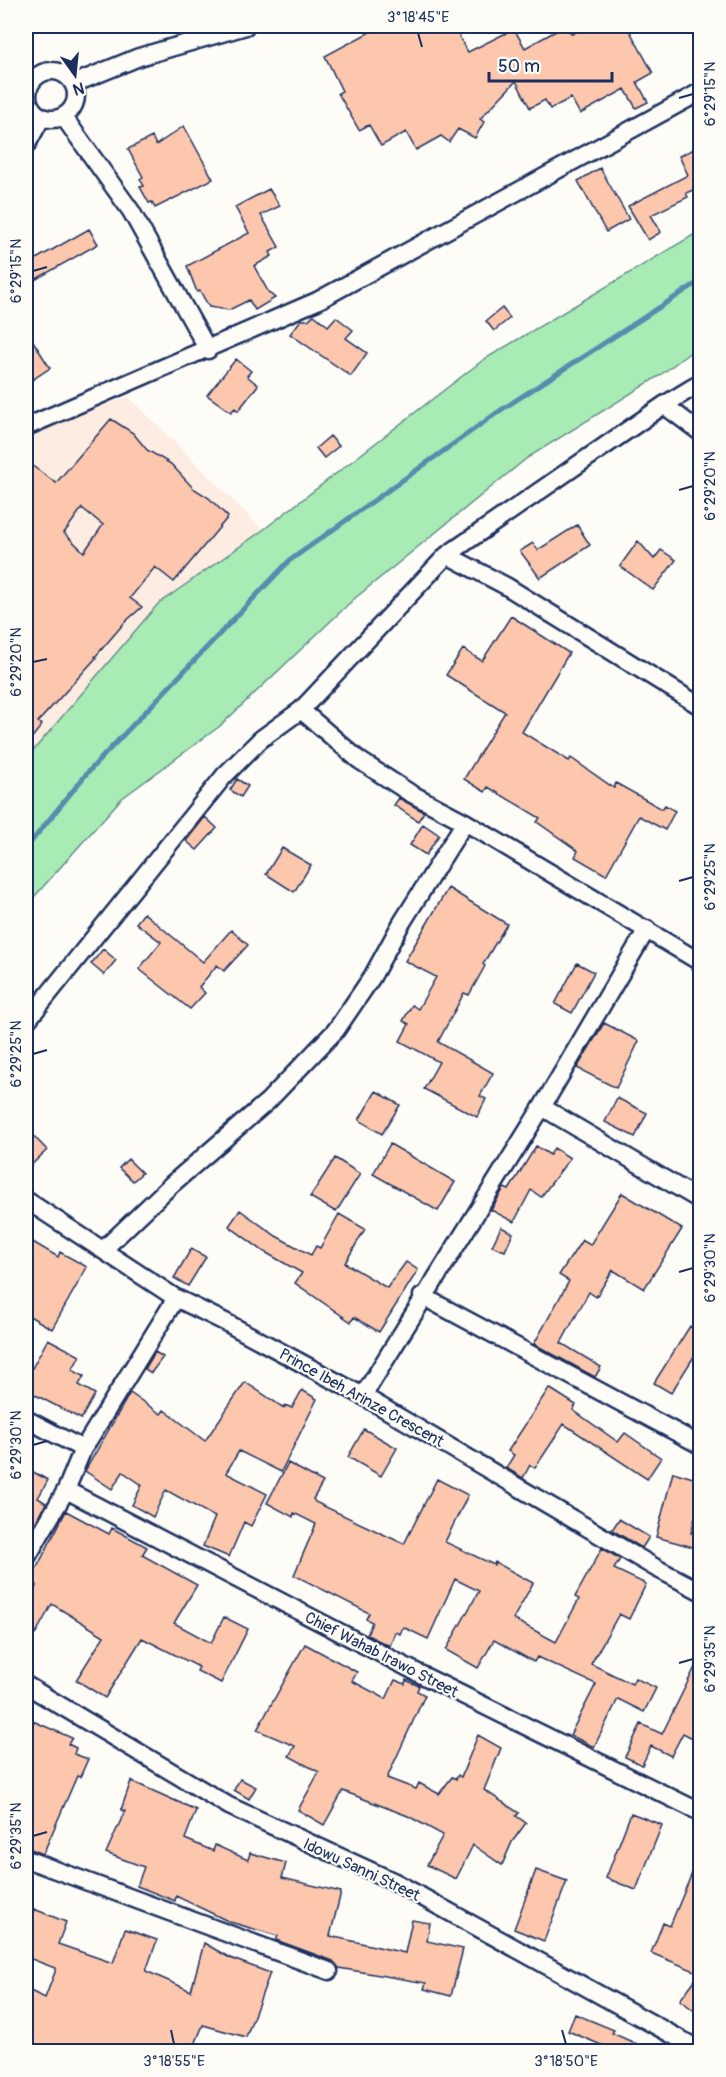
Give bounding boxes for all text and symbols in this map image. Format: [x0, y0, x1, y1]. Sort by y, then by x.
text: 3°18'45"E [387, 8, 449, 27]
north arrow [45, 45, 105, 105]
scale bar [489, 45, 612, 83]
text: 50 m [498, 55, 540, 78]
text: 6°29'15"N [701, 62, 720, 126]
text: N [71, 77, 86, 100]
text: 6°29'15"N [7, 239, 26, 303]
text: 6°29'20"N [701, 451, 720, 521]
text: 6°29'20"N [7, 627, 26, 697]
text: 6°29'25"N [701, 843, 720, 911]
text: 6°29'25"N [7, 1020, 26, 1088]
text: 6°29'30"N [701, 1233, 720, 1303]
street label: Prince Ibeh Arinze Crescent [276, 1344, 448, 1452]
text: 6°29'30"N [7, 1410, 26, 1480]
street label: Chief Wahab Irawo Street [301, 1607, 462, 1703]
text: 6°29'35"N [701, 1625, 720, 1693]
text: 6°29'35"N [7, 1802, 26, 1870]
street label: Idowu Sanni Street [300, 1834, 424, 1906]
text: 3°18'55"E [143, 2052, 205, 2071]
text: 3°18'50"E [534, 2052, 598, 2071]

